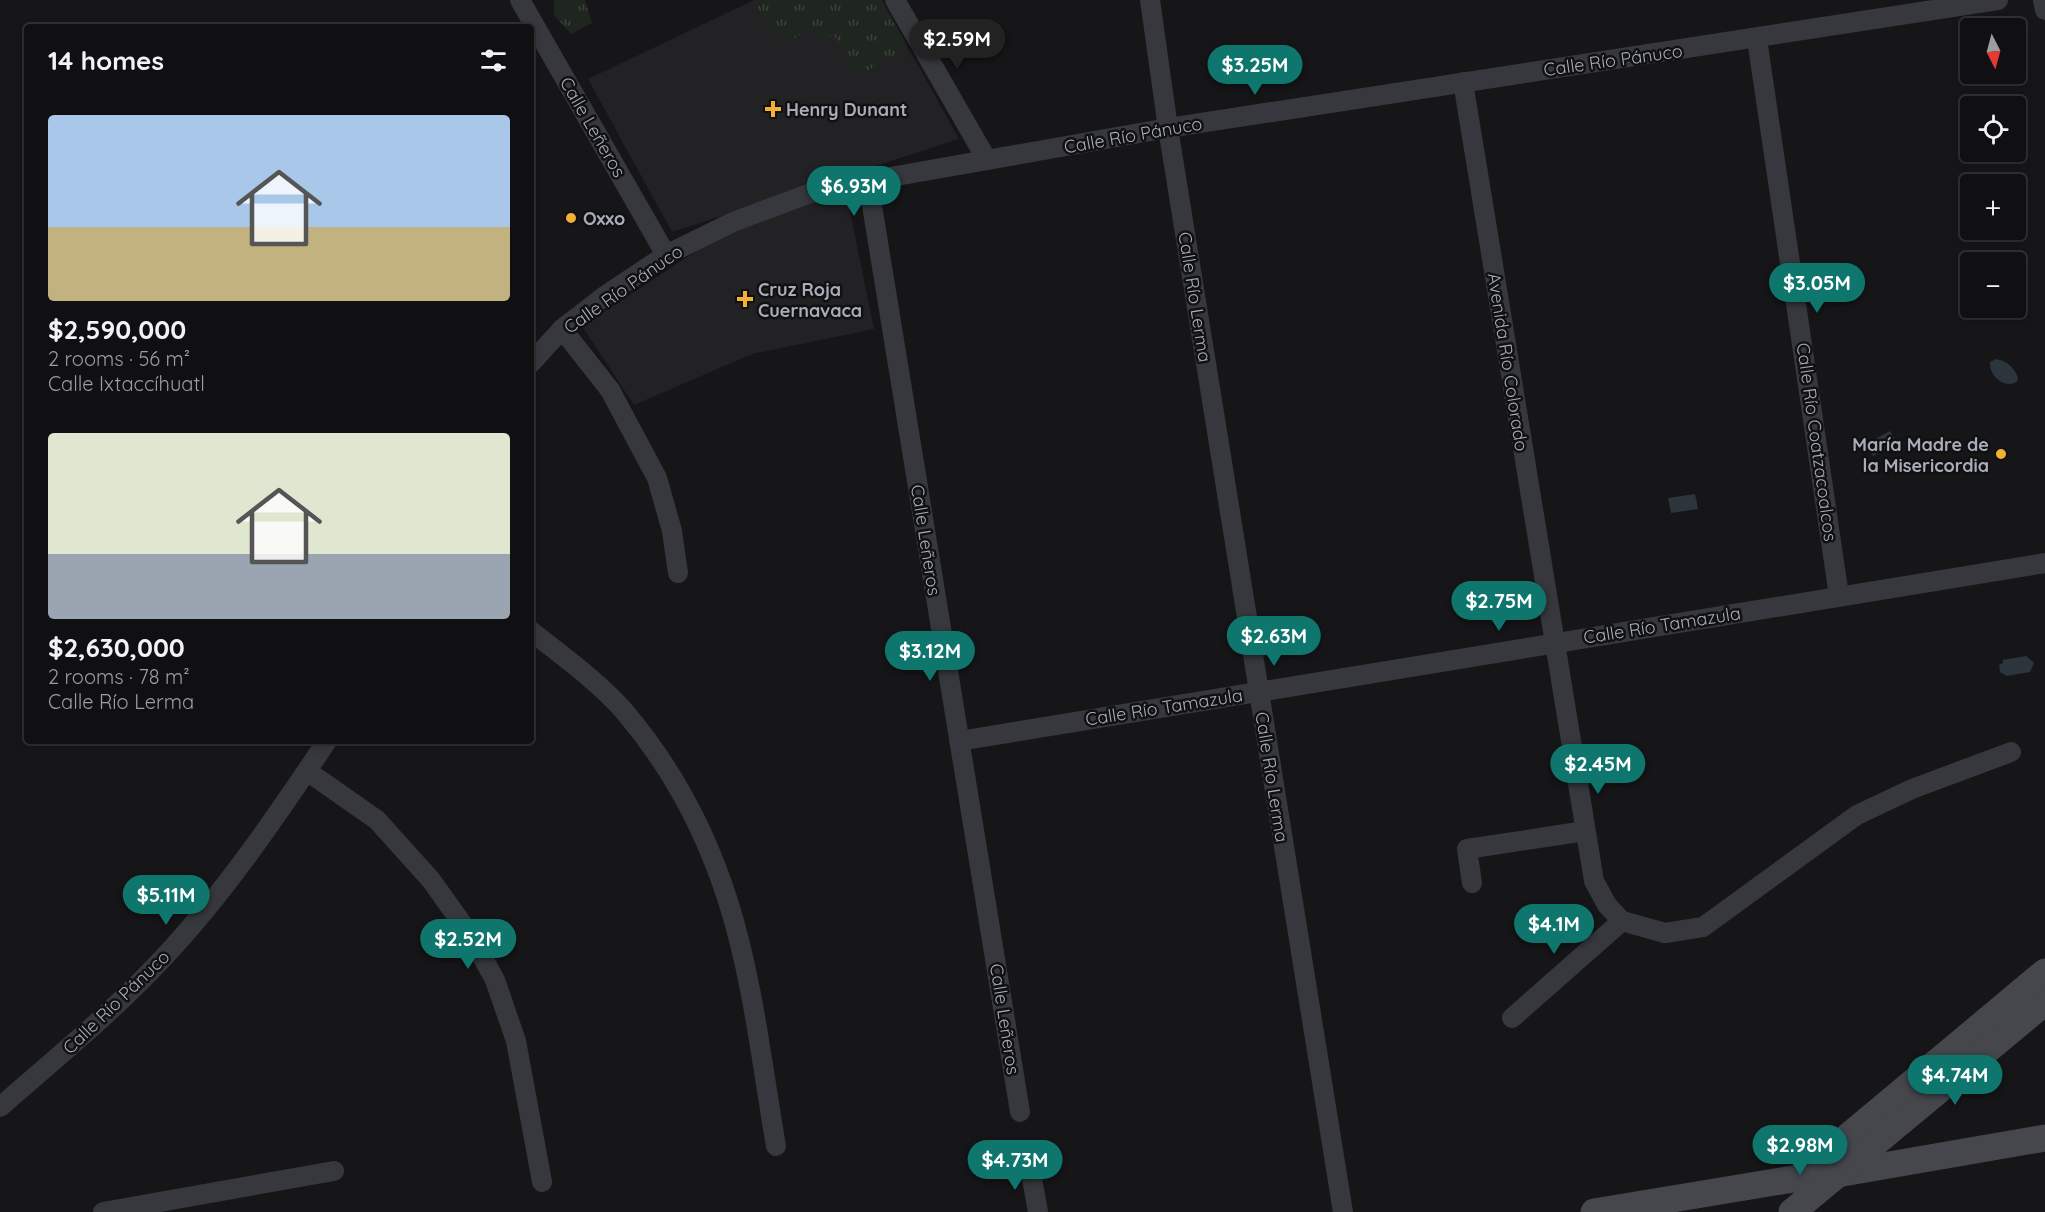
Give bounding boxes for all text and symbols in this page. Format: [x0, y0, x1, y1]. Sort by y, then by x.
north arrow [1960, 18, 2026, 84]
map controls [1960, 18, 2026, 318]
pin: $2.59M [908, 19, 1006, 70]
text: $2.59M [923, 26, 991, 51]
street label: Calle Río Pánuco [1542, 39, 1684, 81]
text: 14 homes [48, 44, 164, 77]
icon: filters [477, 44, 510, 77]
pin: $3.25M [1206, 45, 1304, 96]
text: $3.25M [1222, 52, 1288, 77]
street label: Calle Leñeros [555, 73, 631, 181]
button: locate [1960, 96, 2026, 162]
place label: Henry Dunant [786, 98, 907, 121]
marker: Henry Dunant [764, 100, 782, 118]
street label: Calle Río Pánuco [1062, 112, 1204, 158]
icon: home [225, 154, 333, 262]
pin: $6.93M [805, 166, 903, 217]
text: $6.93M [821, 173, 887, 198]
button: + [1960, 174, 2026, 240]
place label: Oxxo [583, 207, 625, 230]
marker: Oxxo [564, 211, 578, 225]
street label: Calle Río Lerma [1173, 230, 1217, 364]
street label: Calle Río Pánuco [559, 239, 687, 339]
button: − [1960, 252, 2026, 318]
pin: $3.05M [1768, 263, 1866, 314]
text: $3.05M [1783, 270, 1851, 295]
street label: Avenida Río Colorado [1483, 271, 1533, 453]
place label: Cruz Roja Cuernavaca [758, 278, 862, 322]
marker: Cruz Roja Cuernavaca [736, 290, 754, 308]
text: $2,590,000 [48, 313, 186, 346]
street label: Calle Río Coatzacoalcos [1792, 341, 1842, 543]
text: 2 rooms · 56 m² [48, 346, 190, 371]
text: Calle Ixtaccíhuatl [48, 371, 205, 396]
place label: María Madre de la Misericordia [1852, 433, 1989, 477]
marker: María Madre de la Misericordia [1994, 447, 2008, 461]
icon: home [225, 472, 333, 580]
street label: Calle Leñeros [906, 483, 946, 597]
pin: $2.75M [1450, 581, 1548, 632]
text: $2.75M [1465, 588, 1533, 613]
street label: Calle Río Tamazula [1582, 601, 1742, 649]
pin: $2.63M [1225, 616, 1323, 667]
text: $2.63M [1241, 623, 1307, 648]
text: $2,630,000 [48, 631, 185, 664]
pin: $3.12M [881, 631, 979, 682]
text: $3.12M [899, 638, 961, 663]
text: 2 rooms · 78 m² [48, 664, 190, 689]
street label: Calle Río Tamazula [1084, 683, 1244, 731]
text: Calle Río Lerma [48, 689, 194, 714]
street label: Calle Río Lerma [1250, 710, 1294, 844]
pin: $2.45M [1549, 744, 1647, 795]
text: $2.45M [1564, 751, 1632, 776]
pin: $5.11M [117, 875, 215, 926]
text: $5.11M [137, 882, 195, 907]
pin: $4.1M [1512, 904, 1596, 955]
text: $4.1M [1528, 911, 1580, 936]
pin: $2.52M [419, 919, 517, 970]
text: $2.52M [434, 926, 502, 951]
street label: Calle Río Pánuco [58, 945, 174, 1059]
street label: Calle Leñeros [985, 962, 1025, 1076]
pin: $4.74M [1906, 1055, 2004, 1106]
text: $4.74M [1922, 1062, 1989, 1087]
pin: $2.98M [1751, 1125, 1849, 1176]
text: $2.98M [1767, 1132, 1834, 1157]
pin: $4.73M [966, 1140, 1064, 1191]
text: $4.73M [982, 1147, 1048, 1172]

